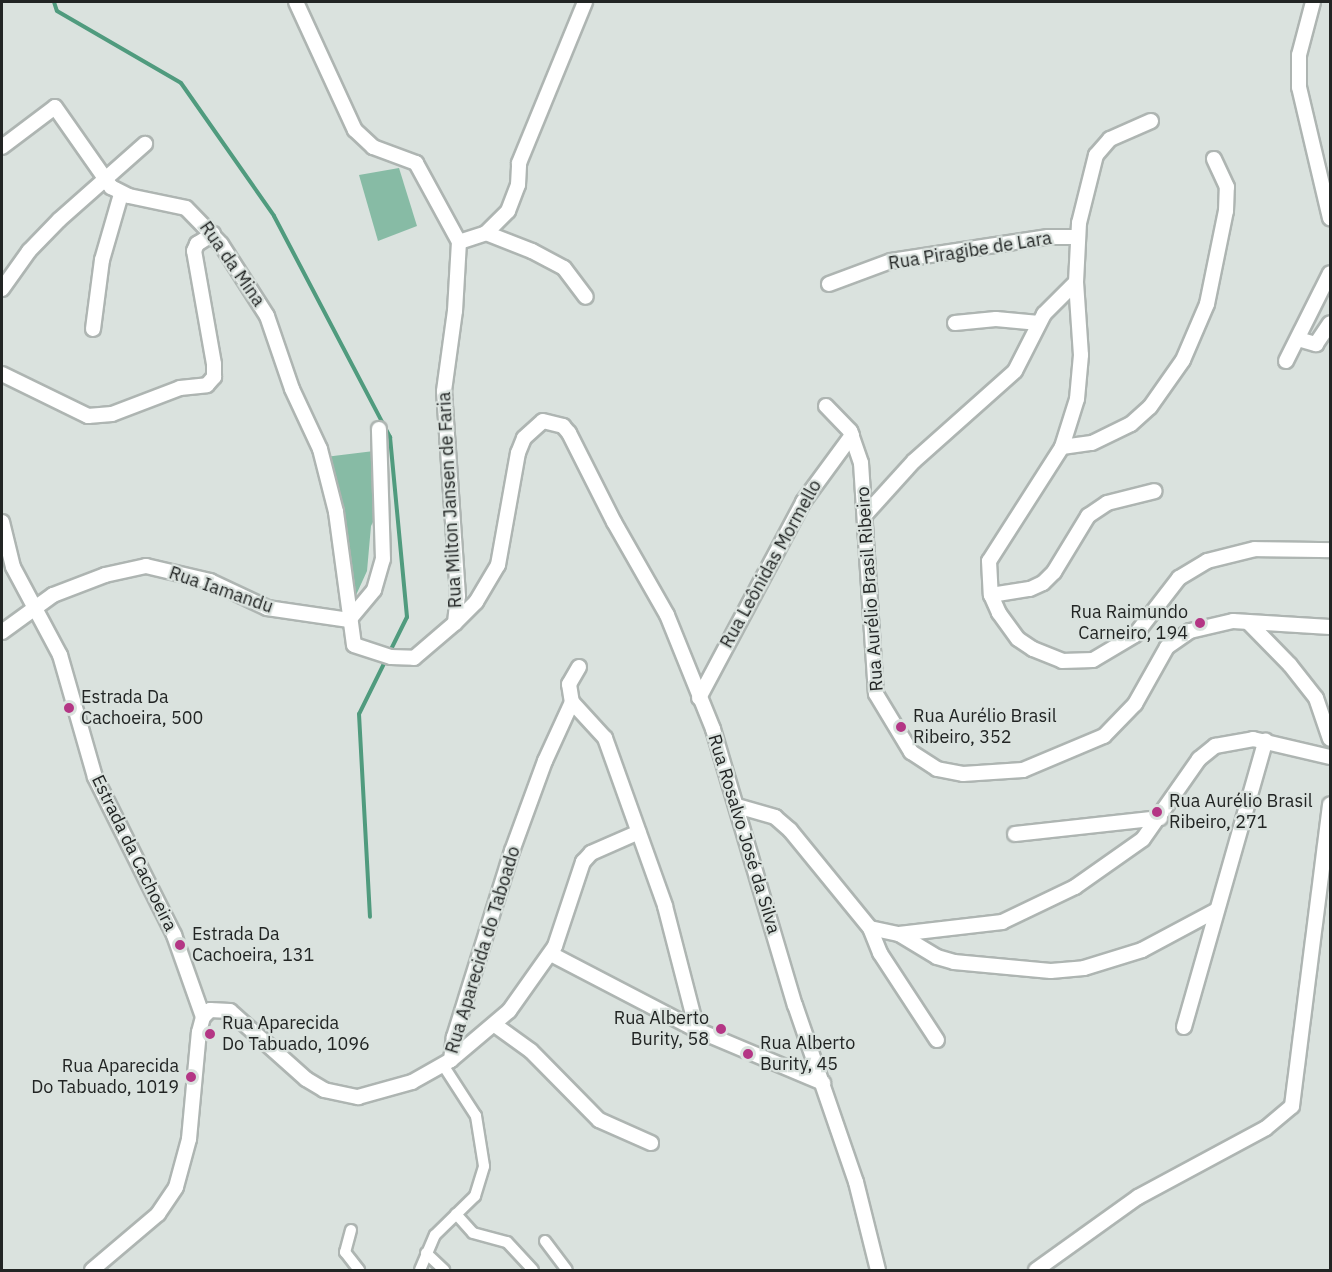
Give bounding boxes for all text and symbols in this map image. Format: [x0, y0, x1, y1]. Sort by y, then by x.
street label: Rua da Mina [195, 217, 269, 311]
street label: Rua Piragibe de Lara [887, 227, 1053, 275]
street label: Rua Milton Jansen de Faria [434, 391, 466, 609]
street label: Rua Leônidas Mormello [716, 476, 826, 652]
street label: Rua Aurélio Brasil Ribeiro [852, 486, 888, 692]
street label: Rua Iamandu [166, 562, 276, 618]
place label: Rua Raimundo Carneiro, 194 [1070, 602, 1188, 644]
marker: Rua Raimundo Carneiro, 194 [1193, 616, 1207, 630]
place label: Estrada Da Cachoeira, 500 [81, 687, 203, 730]
marker: Estrada Da Cachoeira, 500 [62, 701, 76, 715]
place label: Rua Aurélio Brasil Ribeiro, 352 [913, 706, 1057, 748]
marker: Rua Aurélio Brasil Ribeiro, 352 [894, 720, 908, 734]
street label: Rua Rosalvo José da Silva [703, 732, 785, 936]
street label: Estrada da Cachoeira [87, 771, 181, 935]
place label: Rua Aurélio Brasil Ribeiro, 271 [1169, 791, 1313, 834]
marker: Rua Aurélio Brasil Ribeiro, 271 [1150, 805, 1164, 819]
street label: Rua Aparecida do Taboado [441, 844, 525, 1056]
place label: Estrada Da Cachoeira, 131 [192, 924, 314, 966]
marker: Estrada Da Cachoeira, 131 [173, 938, 187, 952]
place label: Rua Alberto Burity, 58 [614, 1008, 709, 1050]
place label: Rua Aparecida Do Tabuado, 1096 [222, 1013, 370, 1056]
marker: Rua Alberto Burity, 58 [714, 1022, 728, 1036]
marker: Rua Aparecida Do Tabuado, 1096 [203, 1027, 217, 1041]
place label: Rua Alberto Burity, 45 [760, 1033, 855, 1076]
marker: Rua Alberto Burity, 45 [741, 1047, 755, 1061]
place label: Rua Aparecida Do Tabuado, 1019 [31, 1056, 179, 1098]
marker: Rua Aparecida Do Tabuado, 1019 [184, 1070, 198, 1084]

